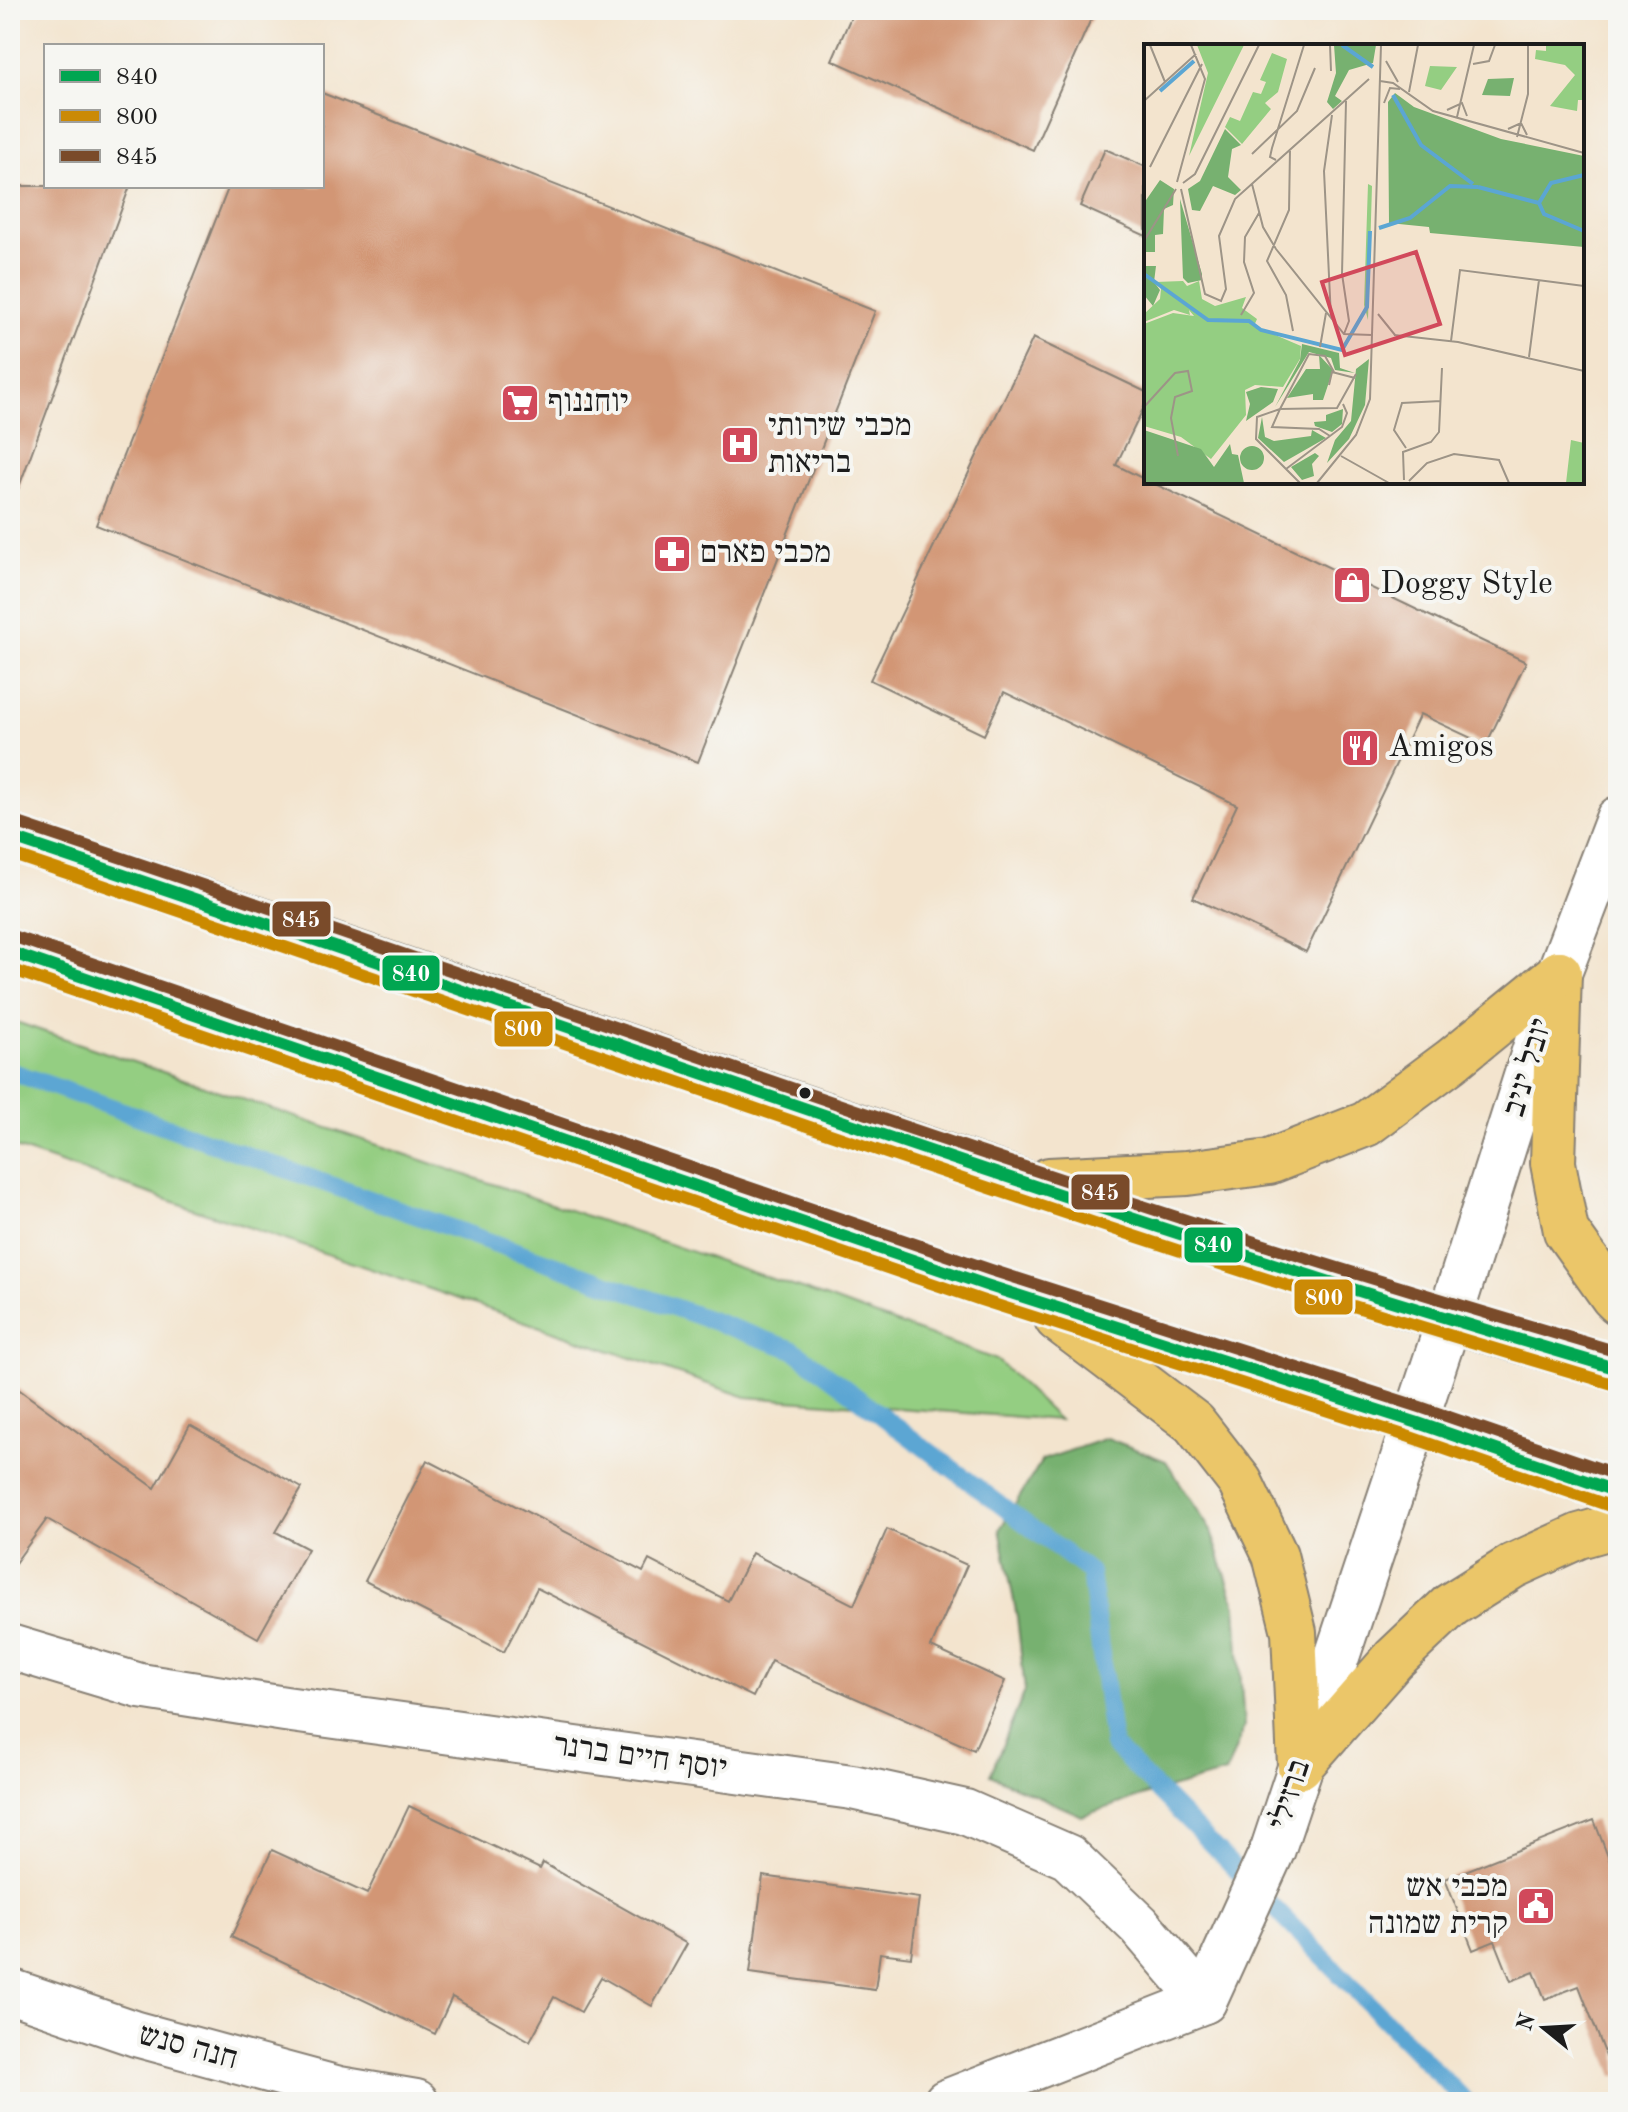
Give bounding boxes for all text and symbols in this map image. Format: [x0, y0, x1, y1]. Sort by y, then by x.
legend [44, 44, 324, 188]
inset map [1144, 44, 1584, 484]
text: 840 [116, 66, 158, 90]
text: 800 [116, 106, 158, 130]
text: 845 [116, 146, 158, 170]
supermarket icon: יוחננוף [499, 382, 541, 424]
place label: יוחננוף [548, 387, 628, 419]
place label: מכבי שירותי בריאות [768, 411, 912, 480]
hospital icon: מכבי שירותי בריאות [719, 424, 761, 466]
pharmacy icon: מכבי פארם [651, 533, 693, 575]
place label: מכבי פארם [700, 538, 831, 570]
shop icon: Doggy Style [1331, 564, 1373, 606]
place label: Doggy Style [1380, 569, 1553, 601]
restaurant icon: Amigos [1339, 727, 1381, 769]
place label: Amigos [1388, 732, 1494, 764]
line badge: 845 [271, 900, 332, 938]
text: 845 [282, 910, 320, 932]
line badge: 840 [381, 954, 441, 992]
text: 840 [392, 964, 430, 986]
line badge: 800 [493, 1010, 554, 1048]
street label: יובל יניב [1497, 1015, 1559, 1121]
text: 800 [504, 1019, 542, 1041]
unlabelled marker [797, 1085, 813, 1101]
line badge: 845 [1070, 1173, 1131, 1211]
text: 845 [1081, 1183, 1119, 1205]
line badge: 840 [1183, 1226, 1244, 1264]
text: 840 [1194, 1235, 1232, 1257]
line badge: 800 [1293, 1278, 1354, 1316]
text: 800 [1305, 1288, 1343, 1310]
street label: יוסף חיים ברנר [551, 1730, 729, 1786]
street label: ברזילי [1263, 1756, 1317, 1834]
place label: מכבי אש קרית שמונה [1368, 1872, 1508, 1941]
public building icon: מכבי אש קרית שמונה [1515, 1885, 1557, 1927]
north arrow [1504, 1988, 1584, 2068]
text: N [1514, 2011, 1540, 2034]
street label: חנה סנש [135, 2020, 241, 2076]

